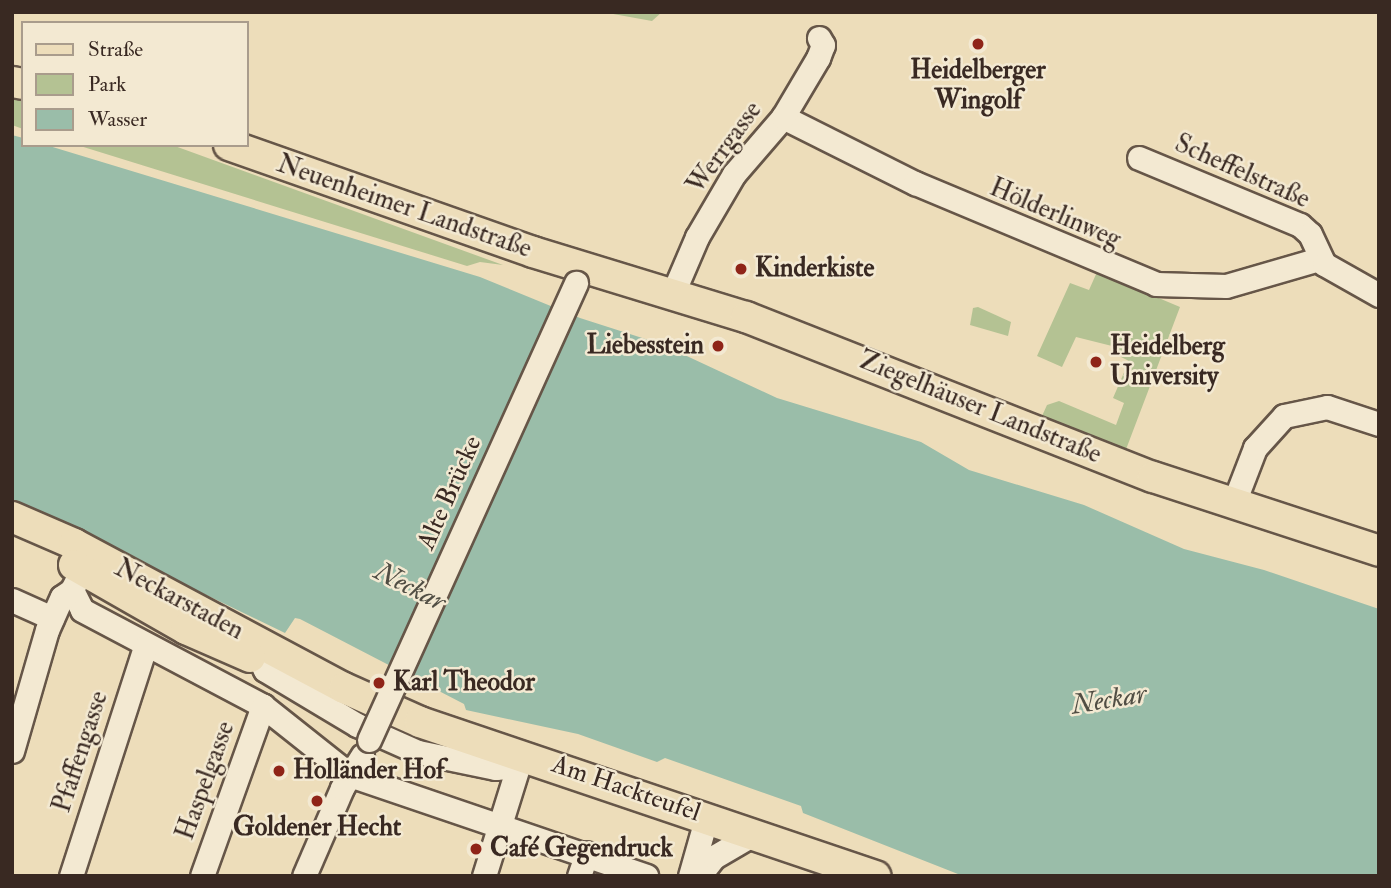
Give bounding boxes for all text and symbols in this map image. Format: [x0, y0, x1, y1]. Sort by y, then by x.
legend [21, 21, 248, 147]
text: Straße [88, 36, 143, 63]
marker: Heidelberger Wingolf [970, 36, 986, 52]
place label: Heidelberger Wingolf [910, 55, 1046, 116]
text: Park [88, 71, 126, 98]
street label: Werrgasse [681, 96, 769, 200]
text: Wasser [88, 106, 147, 133]
street label: Scheffelstraße [1170, 128, 1314, 216]
street label: Neuenheimer Landstraße [273, 149, 535, 265]
street label: Hölderlinweg [985, 172, 1125, 256]
place label: Kinderkiste [755, 253, 874, 285]
marker: Kinderkiste [733, 261, 749, 277]
place label: Liebesstein [586, 330, 704, 362]
place label: Heidelberg University [1110, 331, 1225, 392]
marker: Liebesstein [710, 338, 726, 354]
street label: Ziegelhäuser Landstraße [854, 345, 1106, 471]
marker: Heidelberg University [1088, 354, 1104, 370]
street label: Alte Brücke [411, 431, 489, 555]
street label: Neckarstaden [109, 553, 249, 647]
water label: Neckar [369, 555, 451, 619]
place label: Karl Theodor [393, 667, 535, 699]
marker: Karl Theodor [371, 675, 387, 691]
water label: Neckar [1069, 677, 1149, 723]
street label: Pfaffengasse [47, 687, 115, 817]
street label: Haspelgasse [170, 718, 242, 844]
street label: Am Hackteufel [547, 749, 705, 829]
place label: Holländer Hof [293, 755, 444, 787]
marker: Holländer Hof [271, 763, 287, 779]
marker: Goldener Hecht [309, 793, 325, 809]
place label: Goldener Hecht [233, 812, 401, 844]
place label: Café Gegendruck [490, 833, 673, 865]
marker: Café Gegendruck [468, 841, 484, 857]

